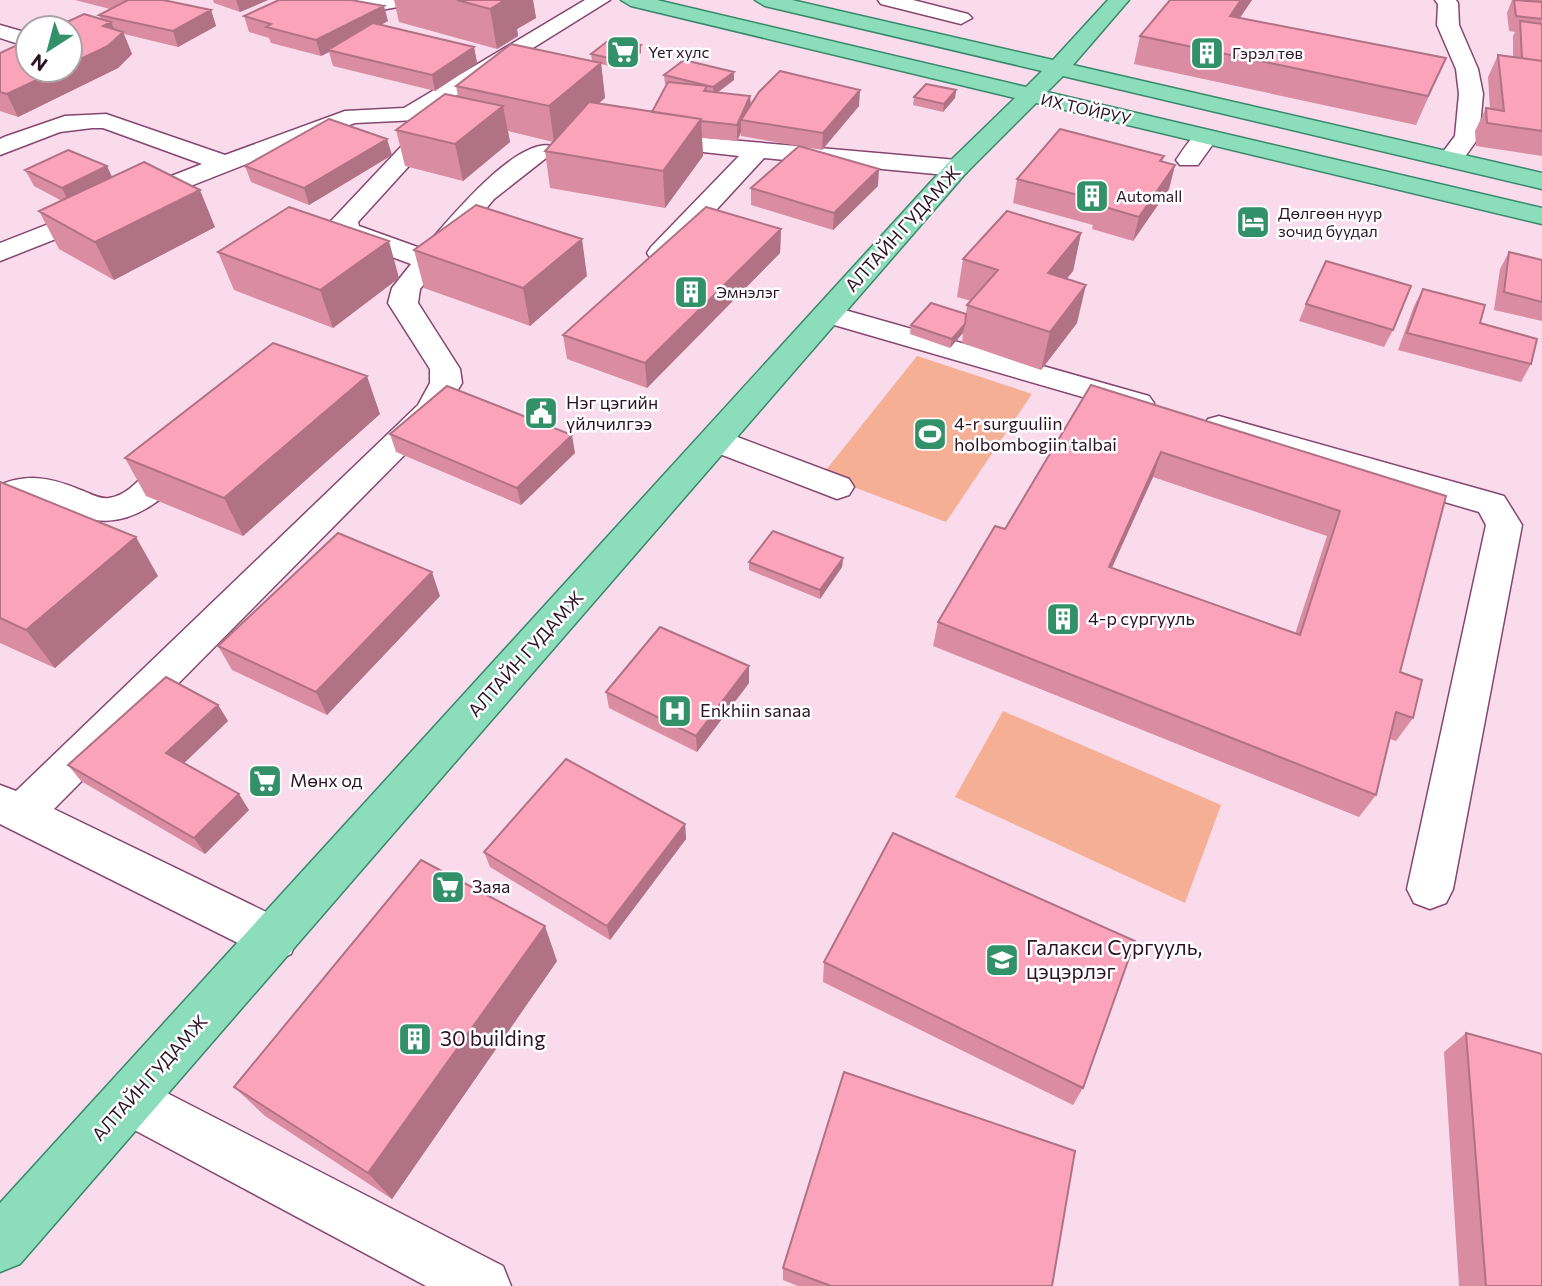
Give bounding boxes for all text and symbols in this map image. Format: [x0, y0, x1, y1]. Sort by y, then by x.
north arrow [14, 14, 84, 84]
supermarket icon: Үет хулс [604, 33, 642, 71]
building icon: Гэрэл төв [1188, 34, 1226, 72]
place label: Үет хулс [648, 42, 709, 61]
place label: Гэрэл төв [1232, 43, 1303, 62]
text: N [26, 50, 51, 77]
street label: ИХ ТОЙРУУ [1039, 89, 1133, 128]
street label: АЛТАЙН ГУДАМЖ [840, 161, 965, 296]
building icon: Automall [1073, 177, 1111, 215]
place label: Automall [1116, 186, 1182, 205]
hotel icon: Дөлгөөн нуур зочид буудал [1234, 203, 1272, 241]
place label: Дөлгөөн нуур зочид буудал [1278, 203, 1382, 240]
building icon: Эмнэлэг [672, 273, 710, 311]
place label: Эмнэлэг [716, 282, 780, 301]
place label: Нэг цэгийн үйлчилгээ [566, 391, 658, 434]
public building icon: Нэг цэгийн үйлчилгээ [522, 394, 560, 432]
place label: 4-r surguuliin holbombogiin talbai [954, 412, 1117, 455]
sports icon: 4-r surguuliin holbombogiin talbai [911, 415, 949, 453]
street label: АЛТАЙН ГУДАМЖ [463, 586, 588, 721]
building icon: 4-р сургууль [1044, 600, 1082, 638]
place label: 4-р сургууль [1088, 607, 1195, 629]
hospital icon: Enkhiin sanaa [656, 692, 694, 730]
place label: Enkhiin sanaa [700, 699, 811, 721]
supermarket icon: Мөнх од [246, 762, 284, 800]
place label: Мөнх од [290, 769, 363, 791]
supermarket icon: Заяа [429, 868, 467, 906]
place label: Заяа [472, 875, 510, 897]
place label: Галакси Сургууль, цэцэрлэг [1026, 934, 1202, 983]
school or university icon: Галакси Сургууль, цэцэрлэг [983, 941, 1021, 979]
street label: АЛТАЙН ГУДАМЖ [87, 1010, 212, 1145]
building icon: 30 building [396, 1020, 434, 1058]
place label: 30 building [440, 1025, 546, 1050]

